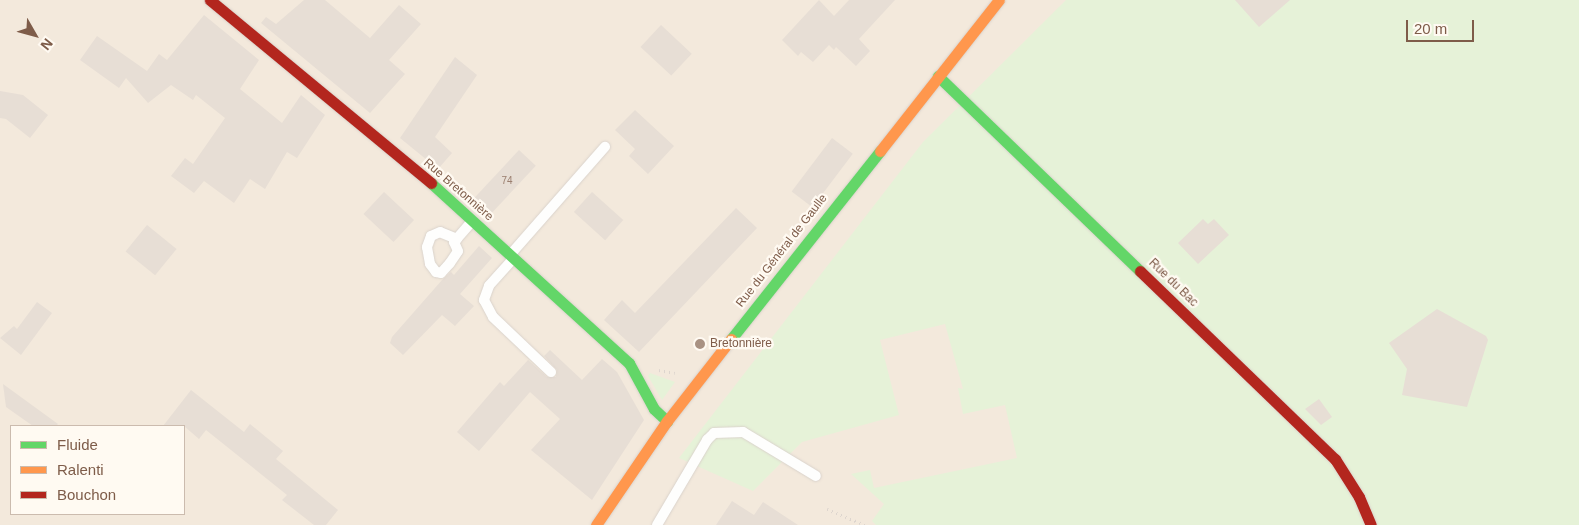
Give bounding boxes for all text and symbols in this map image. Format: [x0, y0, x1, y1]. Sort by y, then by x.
north arrow [10, 10, 60, 60]
scale bar [1409, 10, 1476, 42]
text: 20 m [1414, 20, 1447, 37]
text: N [37, 35, 56, 53]
street label: Rue Bretonnière [420, 156, 496, 224]
house number: 74 [501, 175, 513, 187]
street label: Rue du Général de Gaulle [733, 192, 831, 310]
street label: Rue du Bac [1145, 256, 1201, 310]
place label: Bretonnière [710, 337, 772, 351]
marker: Bretonnière [694, 338, 706, 350]
legend [10, 425, 185, 515]
text: Fluide [57, 436, 98, 453]
text: Ralenti [57, 461, 104, 478]
text: Bouchon [57, 486, 116, 503]

